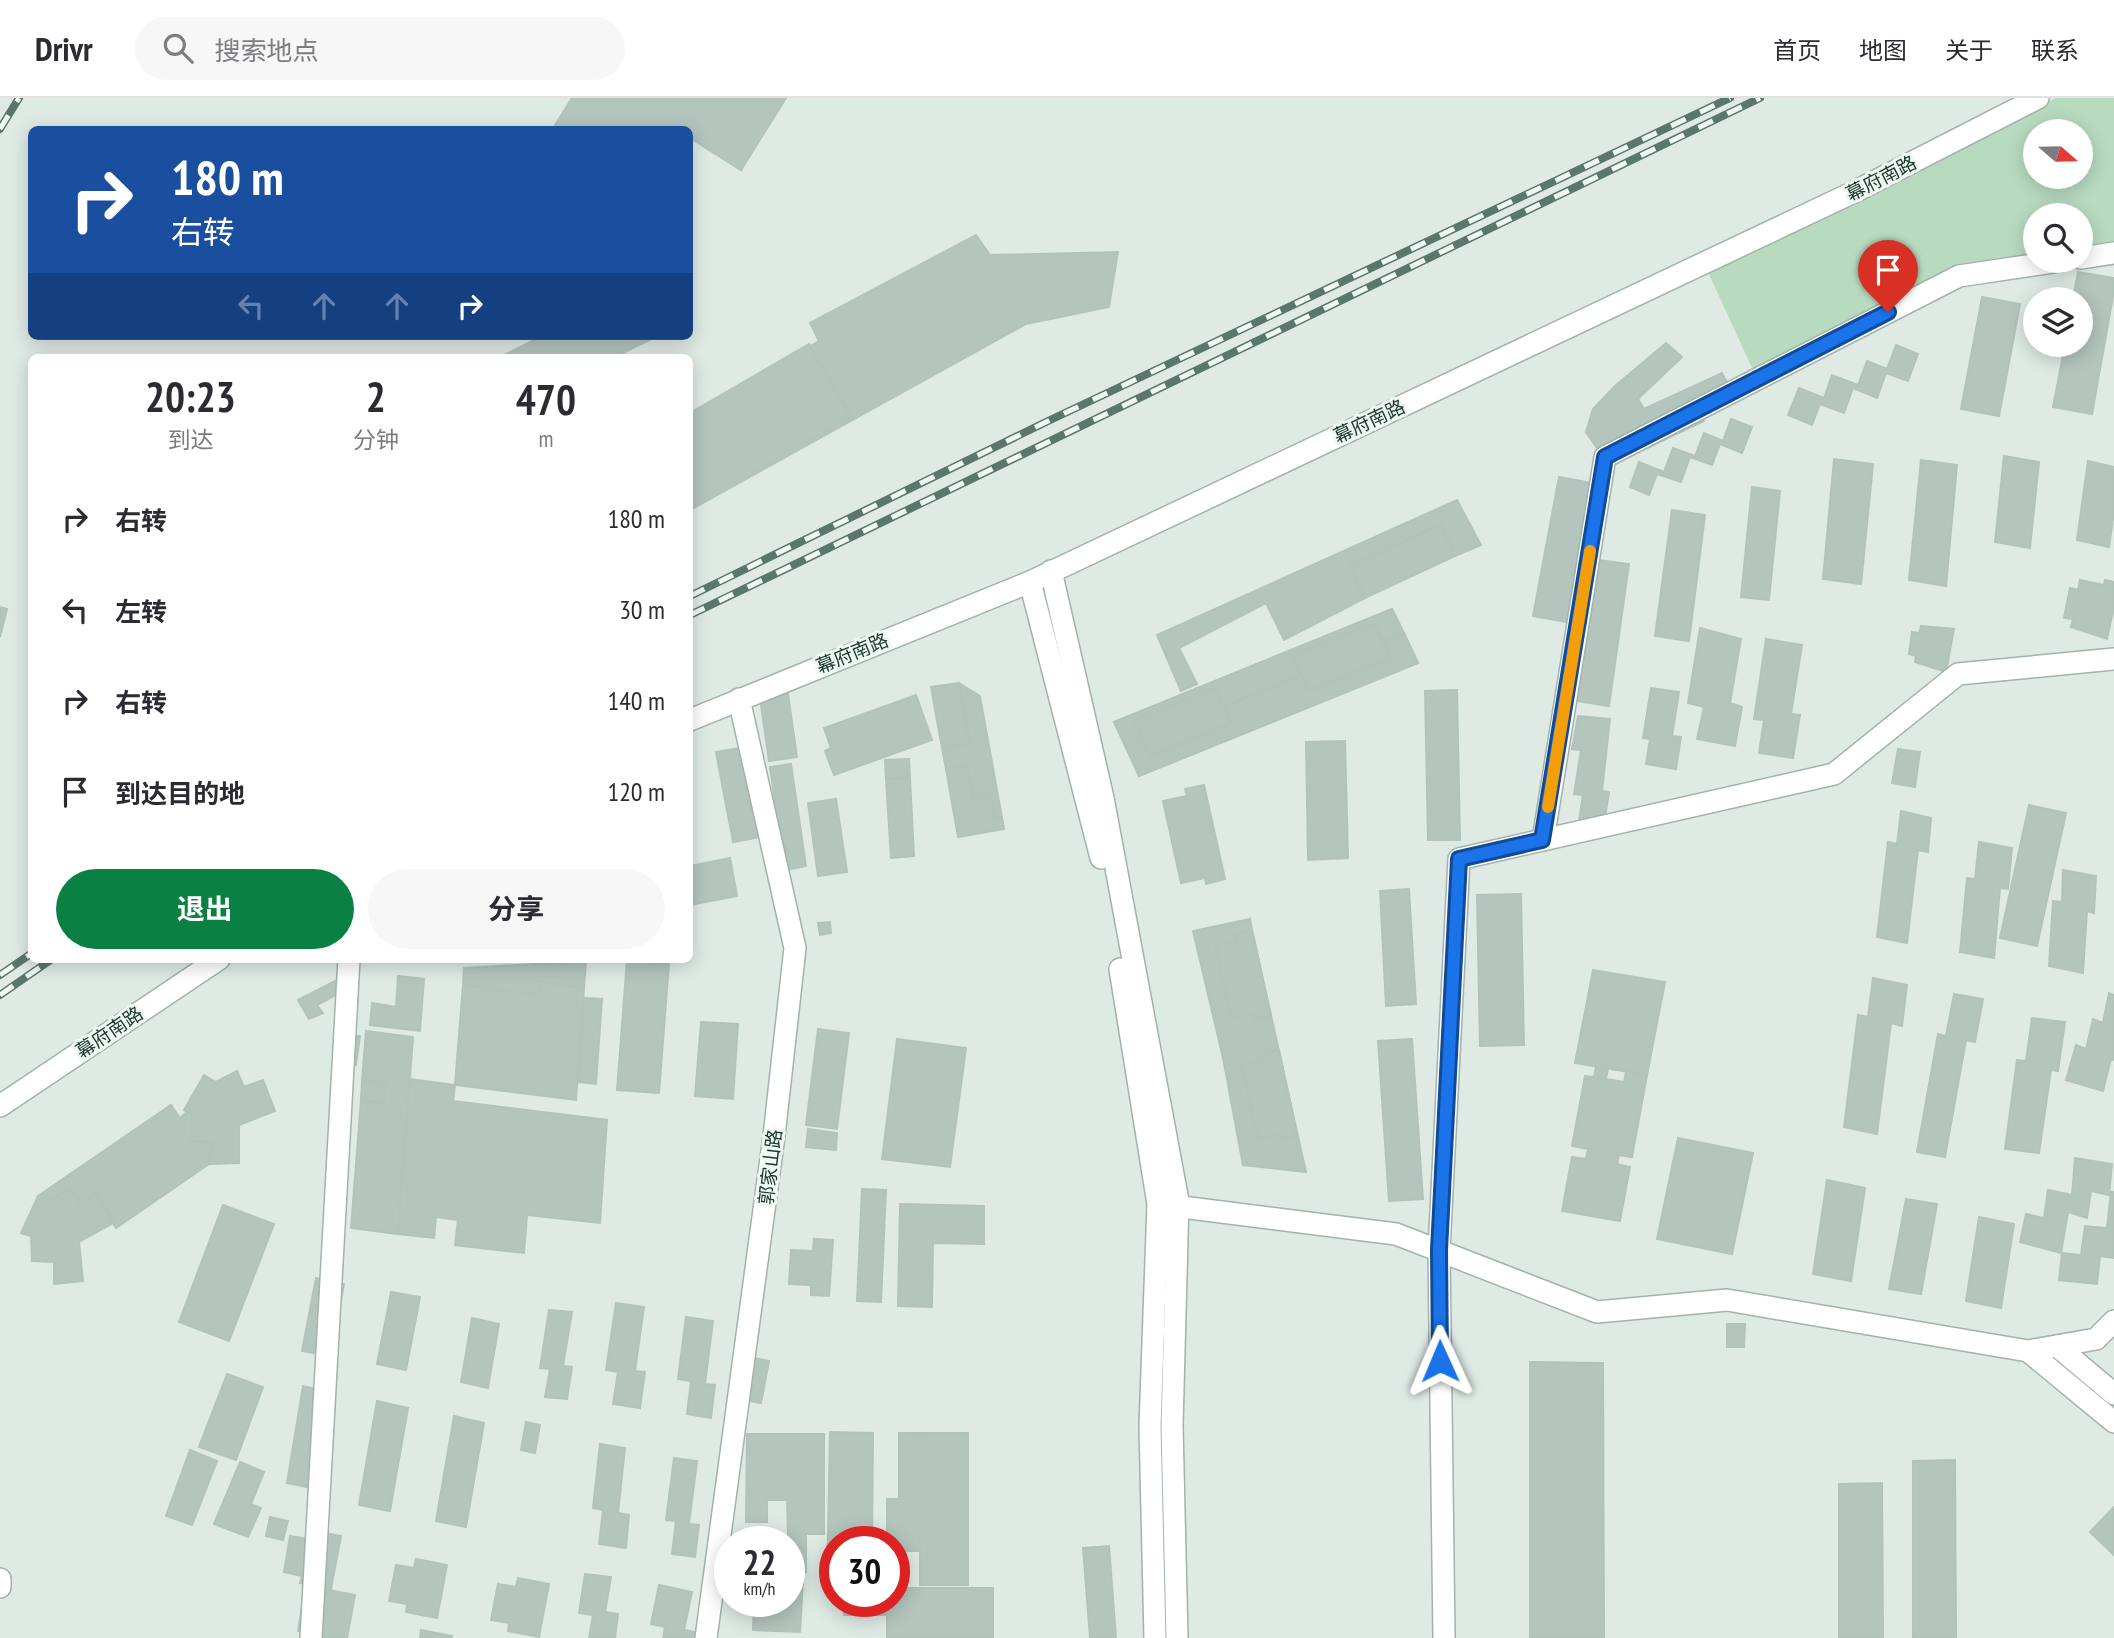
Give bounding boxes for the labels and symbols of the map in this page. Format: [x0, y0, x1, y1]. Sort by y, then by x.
north arrow [2023, 119, 2093, 189]
street label: 幕府南路 [1842, 150, 1920, 206]
pin [1858, 240, 1918, 312]
street label: 幕府南路 [1329, 394, 1409, 448]
street label: 幕府南路 [812, 628, 892, 678]
street label: 幕府南路 [71, 1001, 147, 1063]
street label: 郭家山路 [753, 1128, 787, 1206]
position arrow [1403, 1324, 1477, 1398]
speed limit sign: 30 [819, 1526, 910, 1617]

